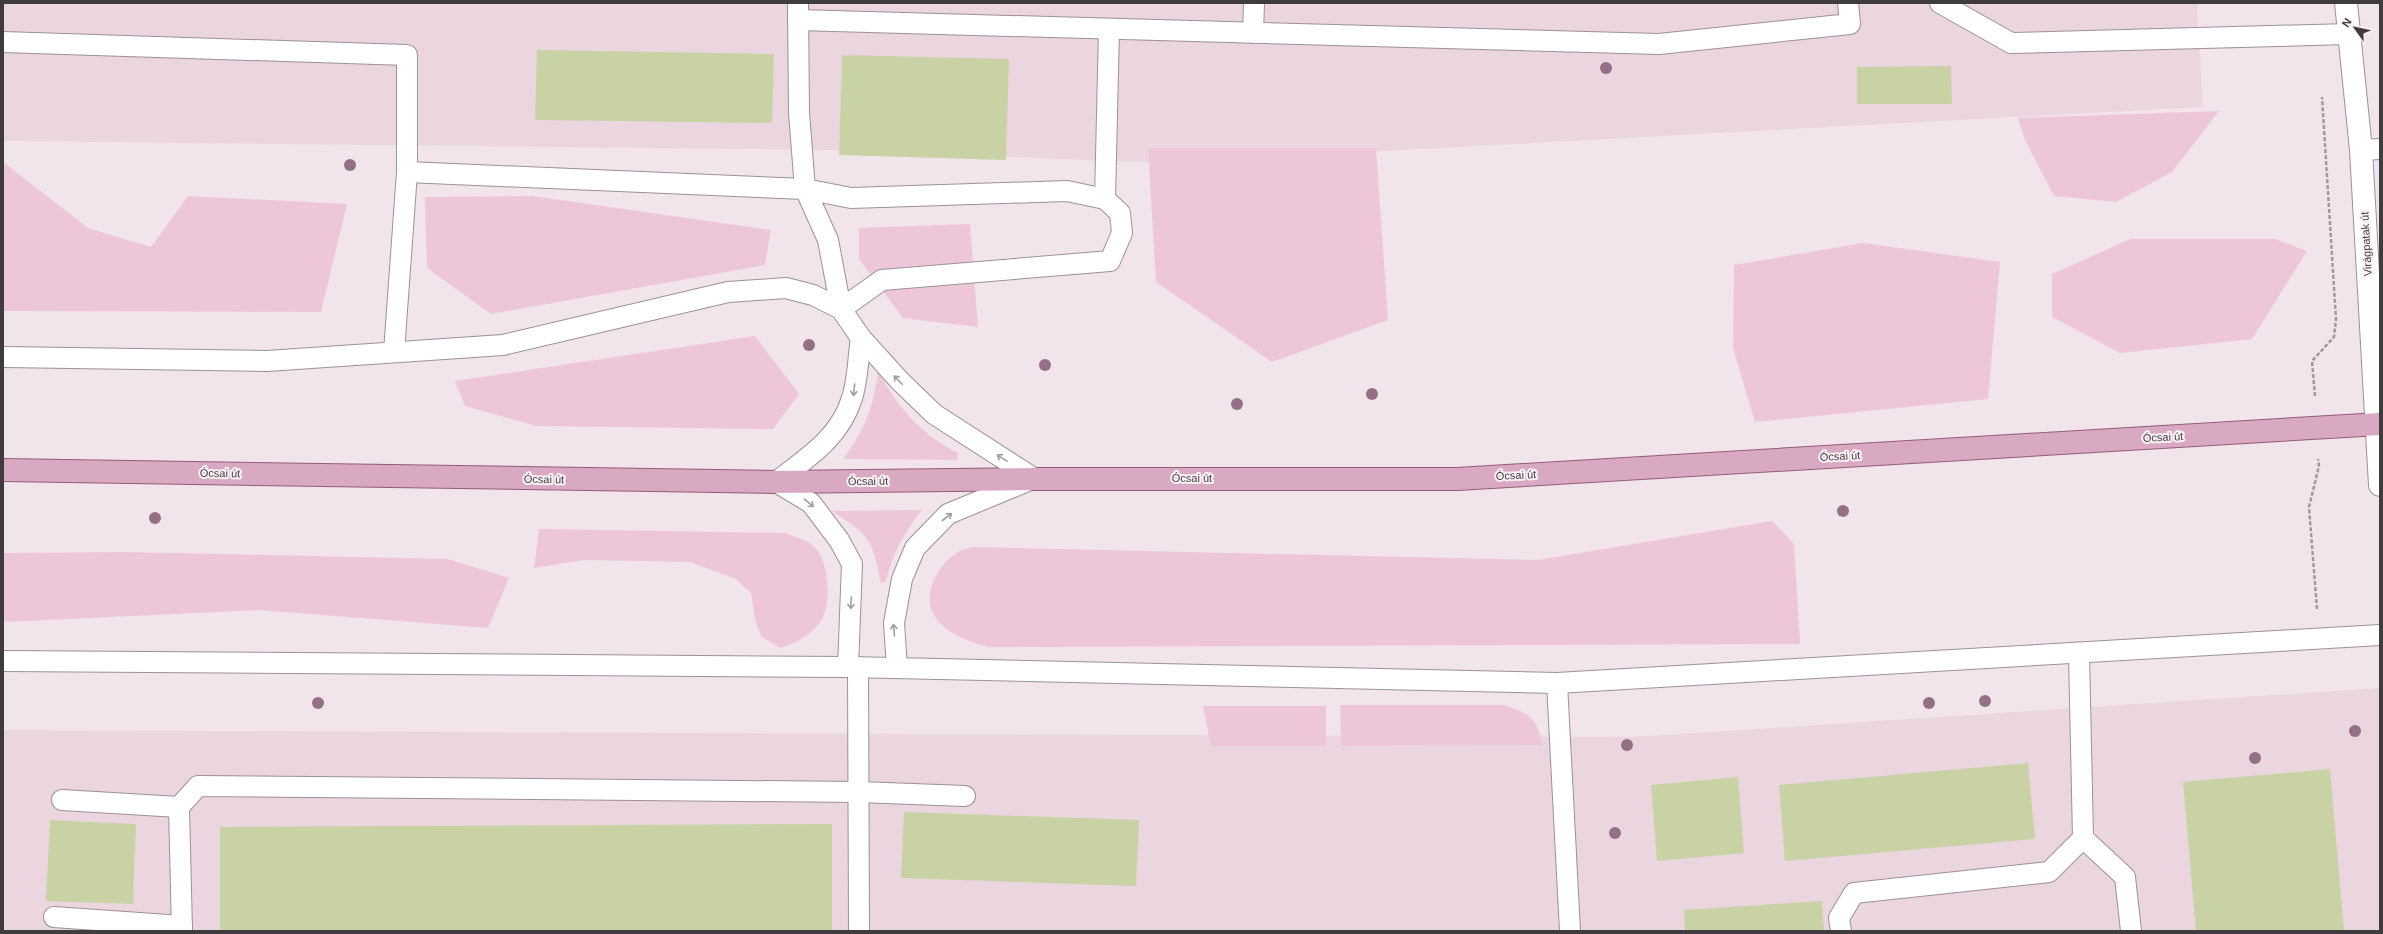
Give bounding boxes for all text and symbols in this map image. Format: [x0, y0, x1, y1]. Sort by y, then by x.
north arrow [2335, 8, 2375, 48]
text: N [2339, 16, 2354, 29]
street label: Virágpatak út [2358, 211, 2374, 277]
one-way arrow [894, 375, 903, 385]
one-way arrow [850, 383, 858, 396]
street label: Ócsai út [2143, 430, 2183, 444]
street label: Ócsai út [1820, 449, 1860, 463]
one-way arrow [996, 454, 1007, 462]
street label: Ócsai út [200, 467, 240, 479]
street label: Ócsai út [1496, 468, 1536, 482]
street label: Ócsai út [1172, 472, 1212, 484]
street label: Ócsai út [524, 473, 564, 485]
street label: Ócsai út [848, 475, 888, 487]
one-way arrow [804, 499, 814, 508]
one-way arrow [942, 512, 953, 521]
one-way arrow [848, 596, 855, 609]
one-way arrow [891, 624, 898, 637]

